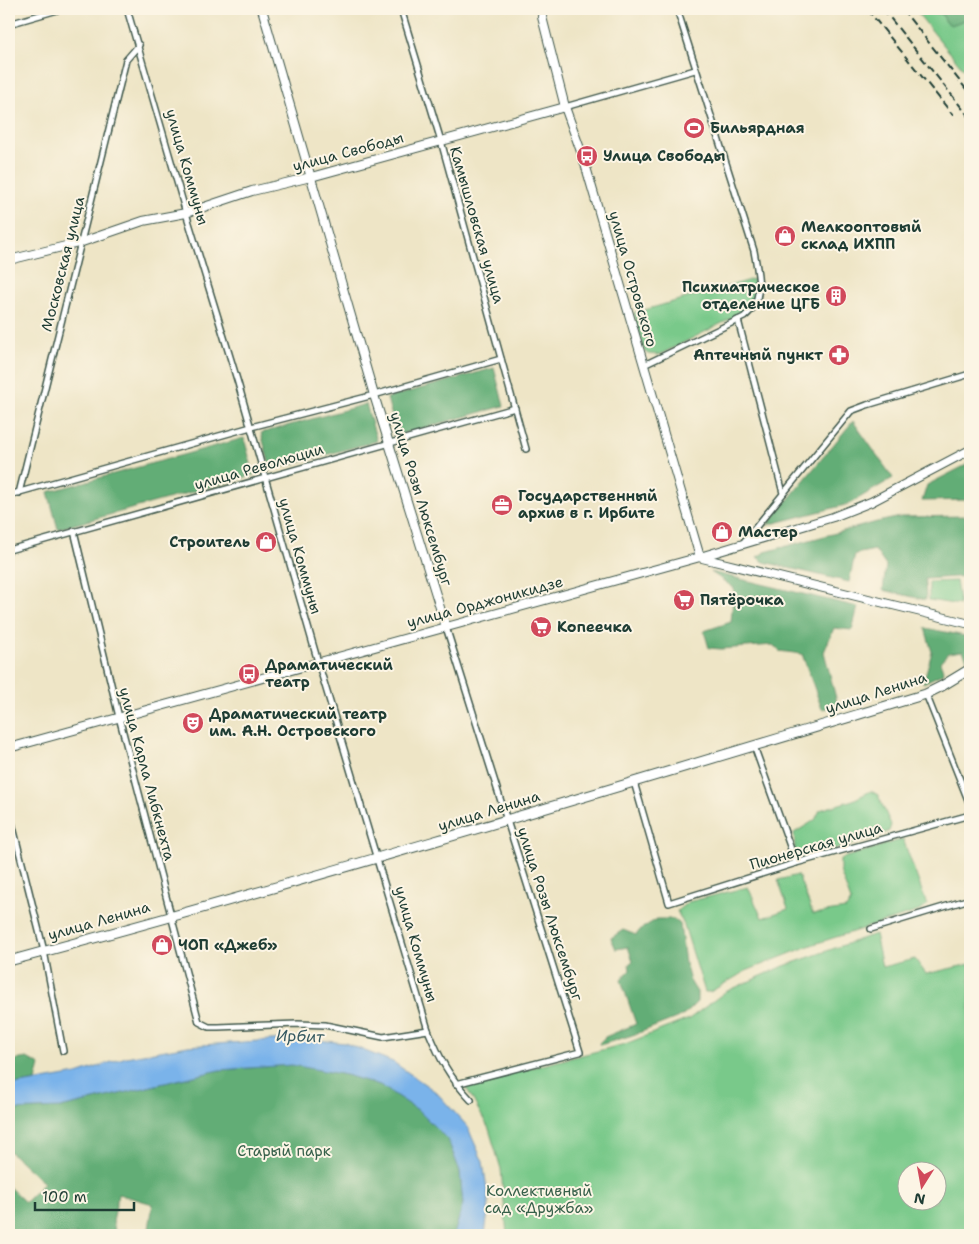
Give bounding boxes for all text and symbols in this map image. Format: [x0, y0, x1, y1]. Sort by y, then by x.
street label: улица Коммуны [161, 107, 213, 227]
sports icon: Бильярдная [682, 116, 706, 140]
place label: Бильярдная [710, 118, 805, 138]
street label: улица Свободы [290, 128, 406, 176]
street label: Камышловская улица [445, 144, 509, 307]
bus stop icon: Улица Свободы [575, 144, 599, 168]
place label: Улица Свободы [603, 146, 725, 166]
street label: Московская улица [37, 194, 90, 334]
street label: улица Островского [604, 209, 662, 349]
place label: Мелкооптовый склад ИХПП [801, 217, 922, 254]
shop icon: Мелкооптовый склад ИХПП [773, 224, 797, 248]
place label: Психиатрическое отделение ЦГБ [682, 277, 820, 314]
building icon: Психиатрическое отделение ЦГБ [824, 284, 848, 308]
pharmacy icon: Аптечный пункт [827, 343, 851, 367]
place label: Аптечный пункт [693, 345, 823, 365]
street label: улица Розы Люксембург [385, 409, 457, 589]
street label: улица Революции [192, 439, 326, 495]
place label: Государственный архив в г. Ирбите [518, 486, 658, 523]
office icon: Государственный архив в г. Ирбите [490, 493, 514, 517]
street label: улица Коммуны [274, 496, 326, 616]
shop icon: Мастер [710, 520, 734, 544]
place label: Мастер [738, 522, 798, 542]
shop icon: Строитель [254, 530, 278, 554]
place label: Строитель [169, 532, 250, 552]
street label: улица Орджоникидзе [405, 572, 565, 632]
supermarket icon: Пятёрочка [672, 588, 696, 612]
place label: Пятёрочка [700, 590, 784, 610]
supermarket icon: Копеечка [529, 615, 553, 639]
place label: Копеечка [557, 617, 633, 637]
place label: Драматический театр [265, 655, 394, 692]
bus stop icon: Драматический театр [237, 662, 261, 686]
street label: улица Ленина [823, 667, 930, 719]
street label: улица Карла Либкнехта [114, 685, 180, 863]
place label: Драматический театр им. А.Н. Островского [209, 704, 387, 741]
theatre icon: Драматический театр им. А.Н. Островского [181, 711, 205, 735]
street label: улица Ленина [436, 786, 543, 836]
street label: Пионерская улица [747, 817, 885, 875]
street label: улица Розы Люксембург [512, 825, 588, 1004]
street label: улица Коммуны [390, 884, 442, 1004]
street label: улица Ленина [46, 897, 153, 945]
shop icon: ЧОП «Джеб» [150, 933, 174, 957]
place label: ЧОП «Джеб» [178, 935, 278, 955]
water label: Ирбит [276, 1025, 325, 1047]
park label: Старый парк [237, 1141, 331, 1161]
north arrow [896, 1162, 946, 1212]
scale bar [35, 1179, 134, 1211]
park label: Коллективный сад «Дружба» [485, 1181, 593, 1218]
text: 100 m [42, 1187, 87, 1207]
text: N [912, 1189, 927, 1209]

